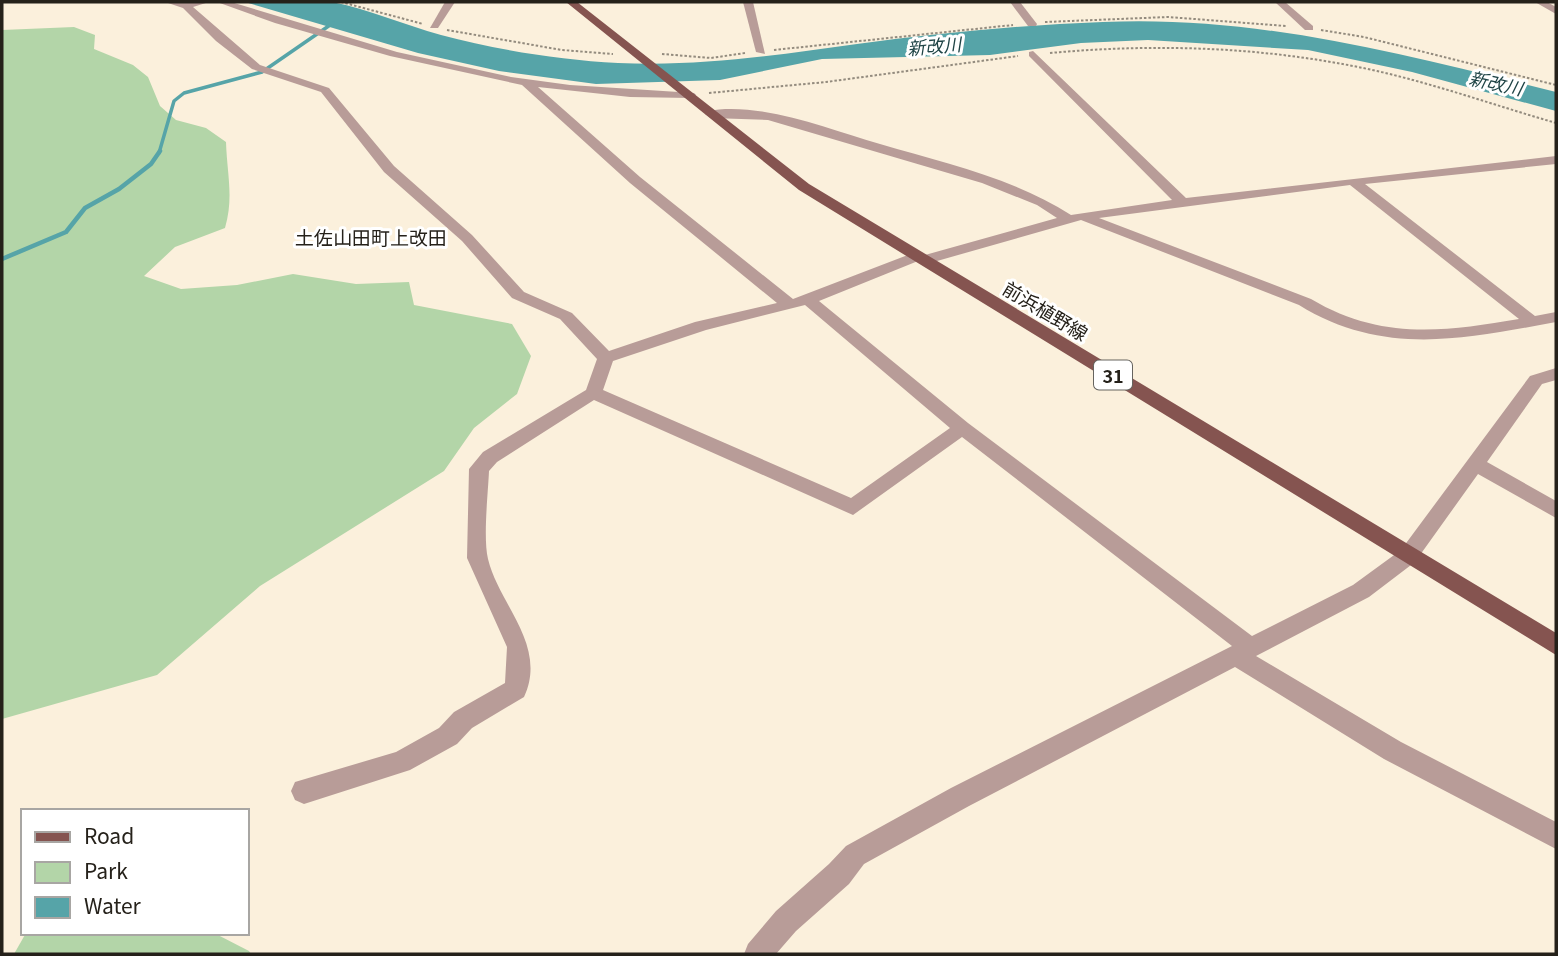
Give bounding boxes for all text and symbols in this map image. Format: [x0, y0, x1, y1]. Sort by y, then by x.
water label: 新改川 [906, 30, 964, 60]
water label: 新改川 [1467, 64, 1527, 101]
district label: 土佐山田町上改田 [295, 223, 447, 250]
street label: 前浜植野線 [998, 274, 1094, 346]
road number: 31 [1094, 360, 1132, 390]
legend [21, 809, 248, 935]
text: Road [84, 820, 134, 850]
text: Park [84, 855, 128, 885]
text: Water [84, 890, 142, 920]

